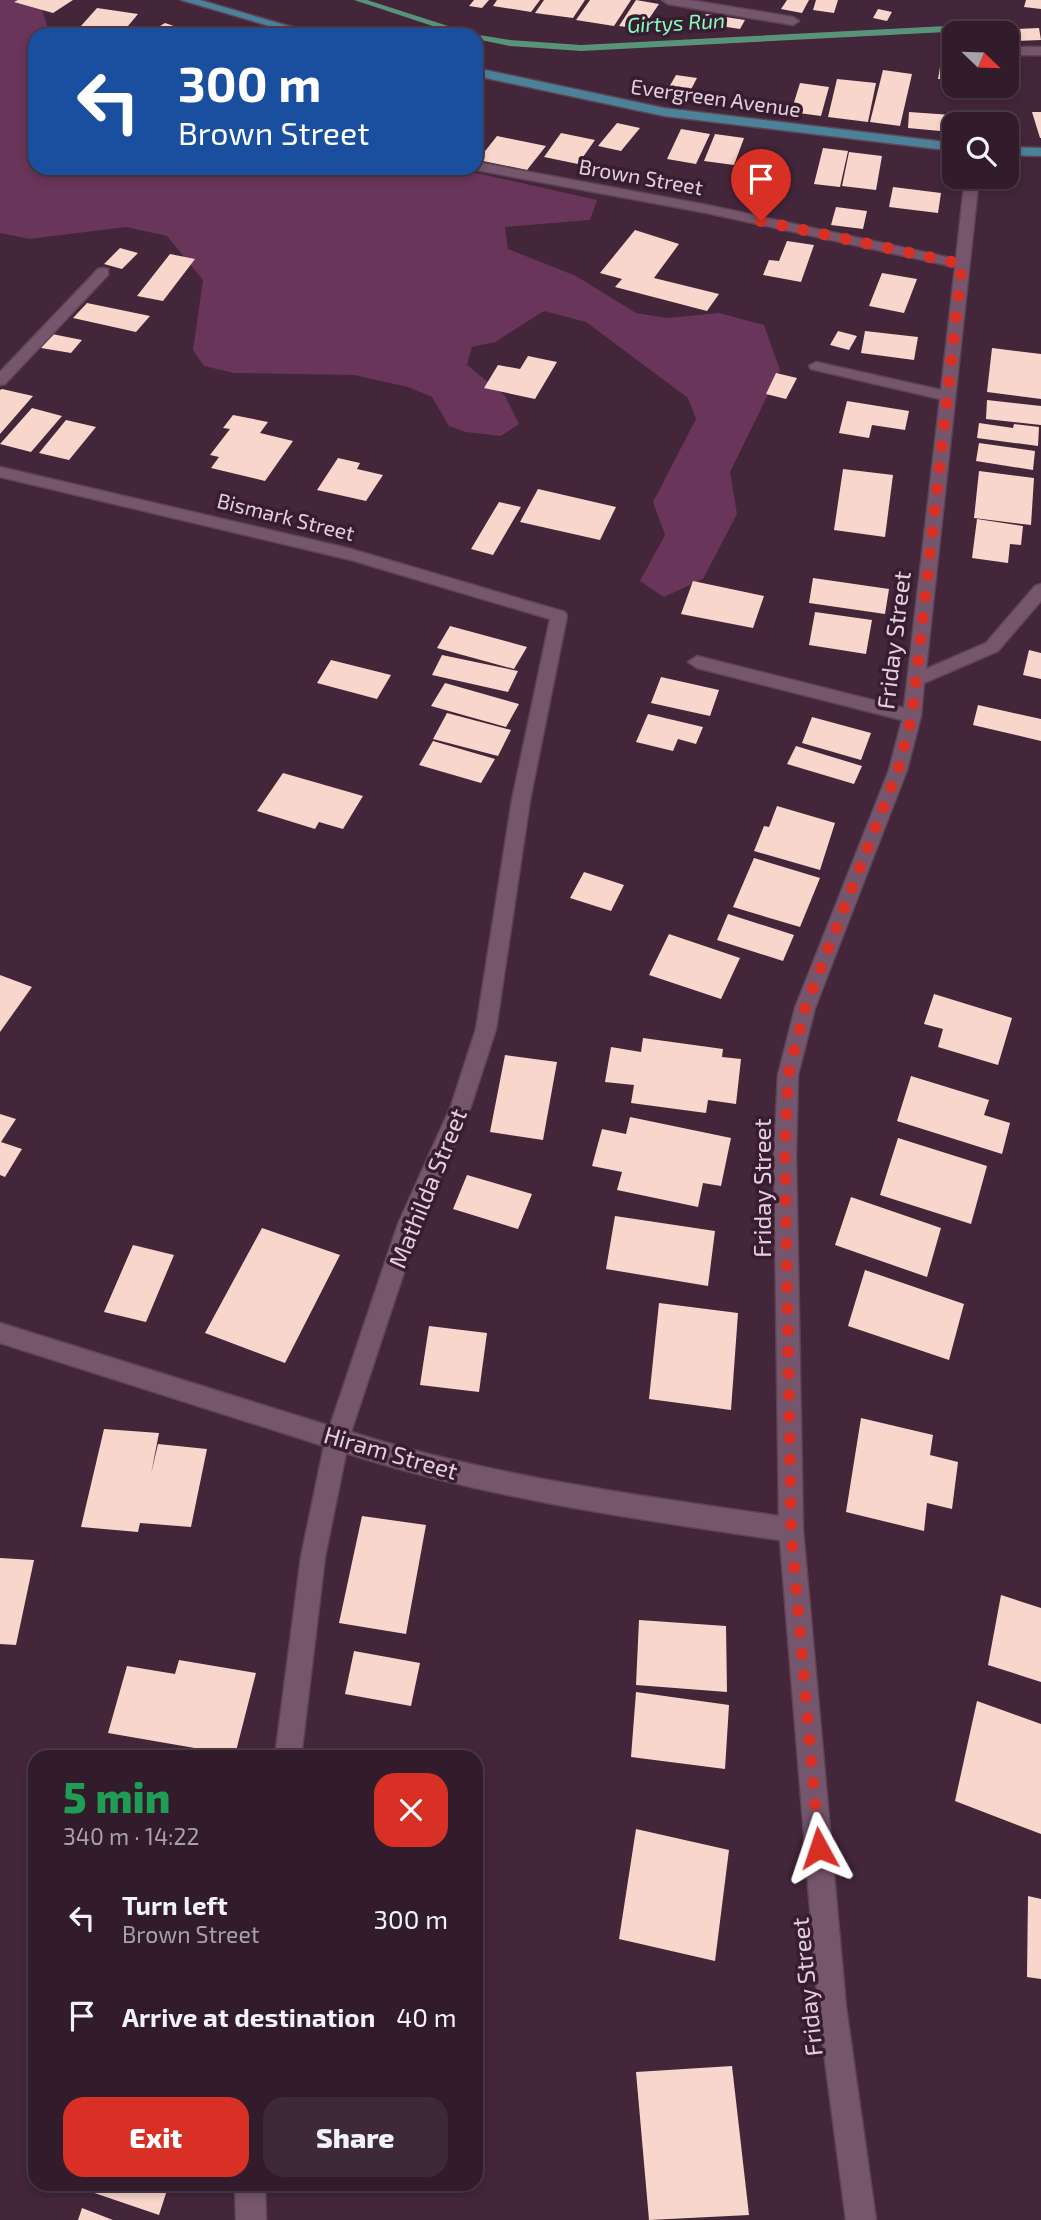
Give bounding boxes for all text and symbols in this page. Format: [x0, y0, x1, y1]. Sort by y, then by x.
water label: Girtys Run [626, 7, 726, 38]
north arrow [942, 21, 1018, 98]
map controls [942, 21, 1019, 189]
text: 300 m [178, 53, 321, 112]
icon: left [63, 56, 154, 147]
street label: Evergreen Avenue [629, 73, 803, 121]
button: search [942, 112, 1019, 189]
text: Brown Street [178, 113, 369, 151]
pin [731, 149, 791, 221]
street label: Brown Street [577, 153, 705, 199]
icon: arrive [742, 160, 780, 198]
street label: Bismark Street [215, 487, 357, 545]
street label: Friday Street [870, 569, 916, 711]
street label: Mathilda Street [382, 1104, 472, 1272]
street label: Friday Street [747, 1118, 776, 1258]
street label: Hiram Street [321, 1419, 461, 1485]
text: 5 min [63, 1771, 171, 1821]
button: close [374, 1773, 448, 1847]
position arrow [782, 1811, 856, 1885]
text: 340 m · 14:22 [63, 1822, 199, 1850]
text: Turn left [122, 1889, 228, 1920]
icon: left [63, 1899, 101, 1937]
text: 300 m [374, 1903, 448, 1934]
street label: Friday Street [784, 1916, 828, 2058]
text: Brown Street [122, 1920, 260, 1948]
icon: arrive [63, 1997, 101, 2035]
text: Arrive at destination [122, 2001, 375, 2032]
text: 40 m [396, 2001, 457, 2032]
button: Exit [63, 2097, 249, 2177]
button: Share [263, 2097, 448, 2177]

